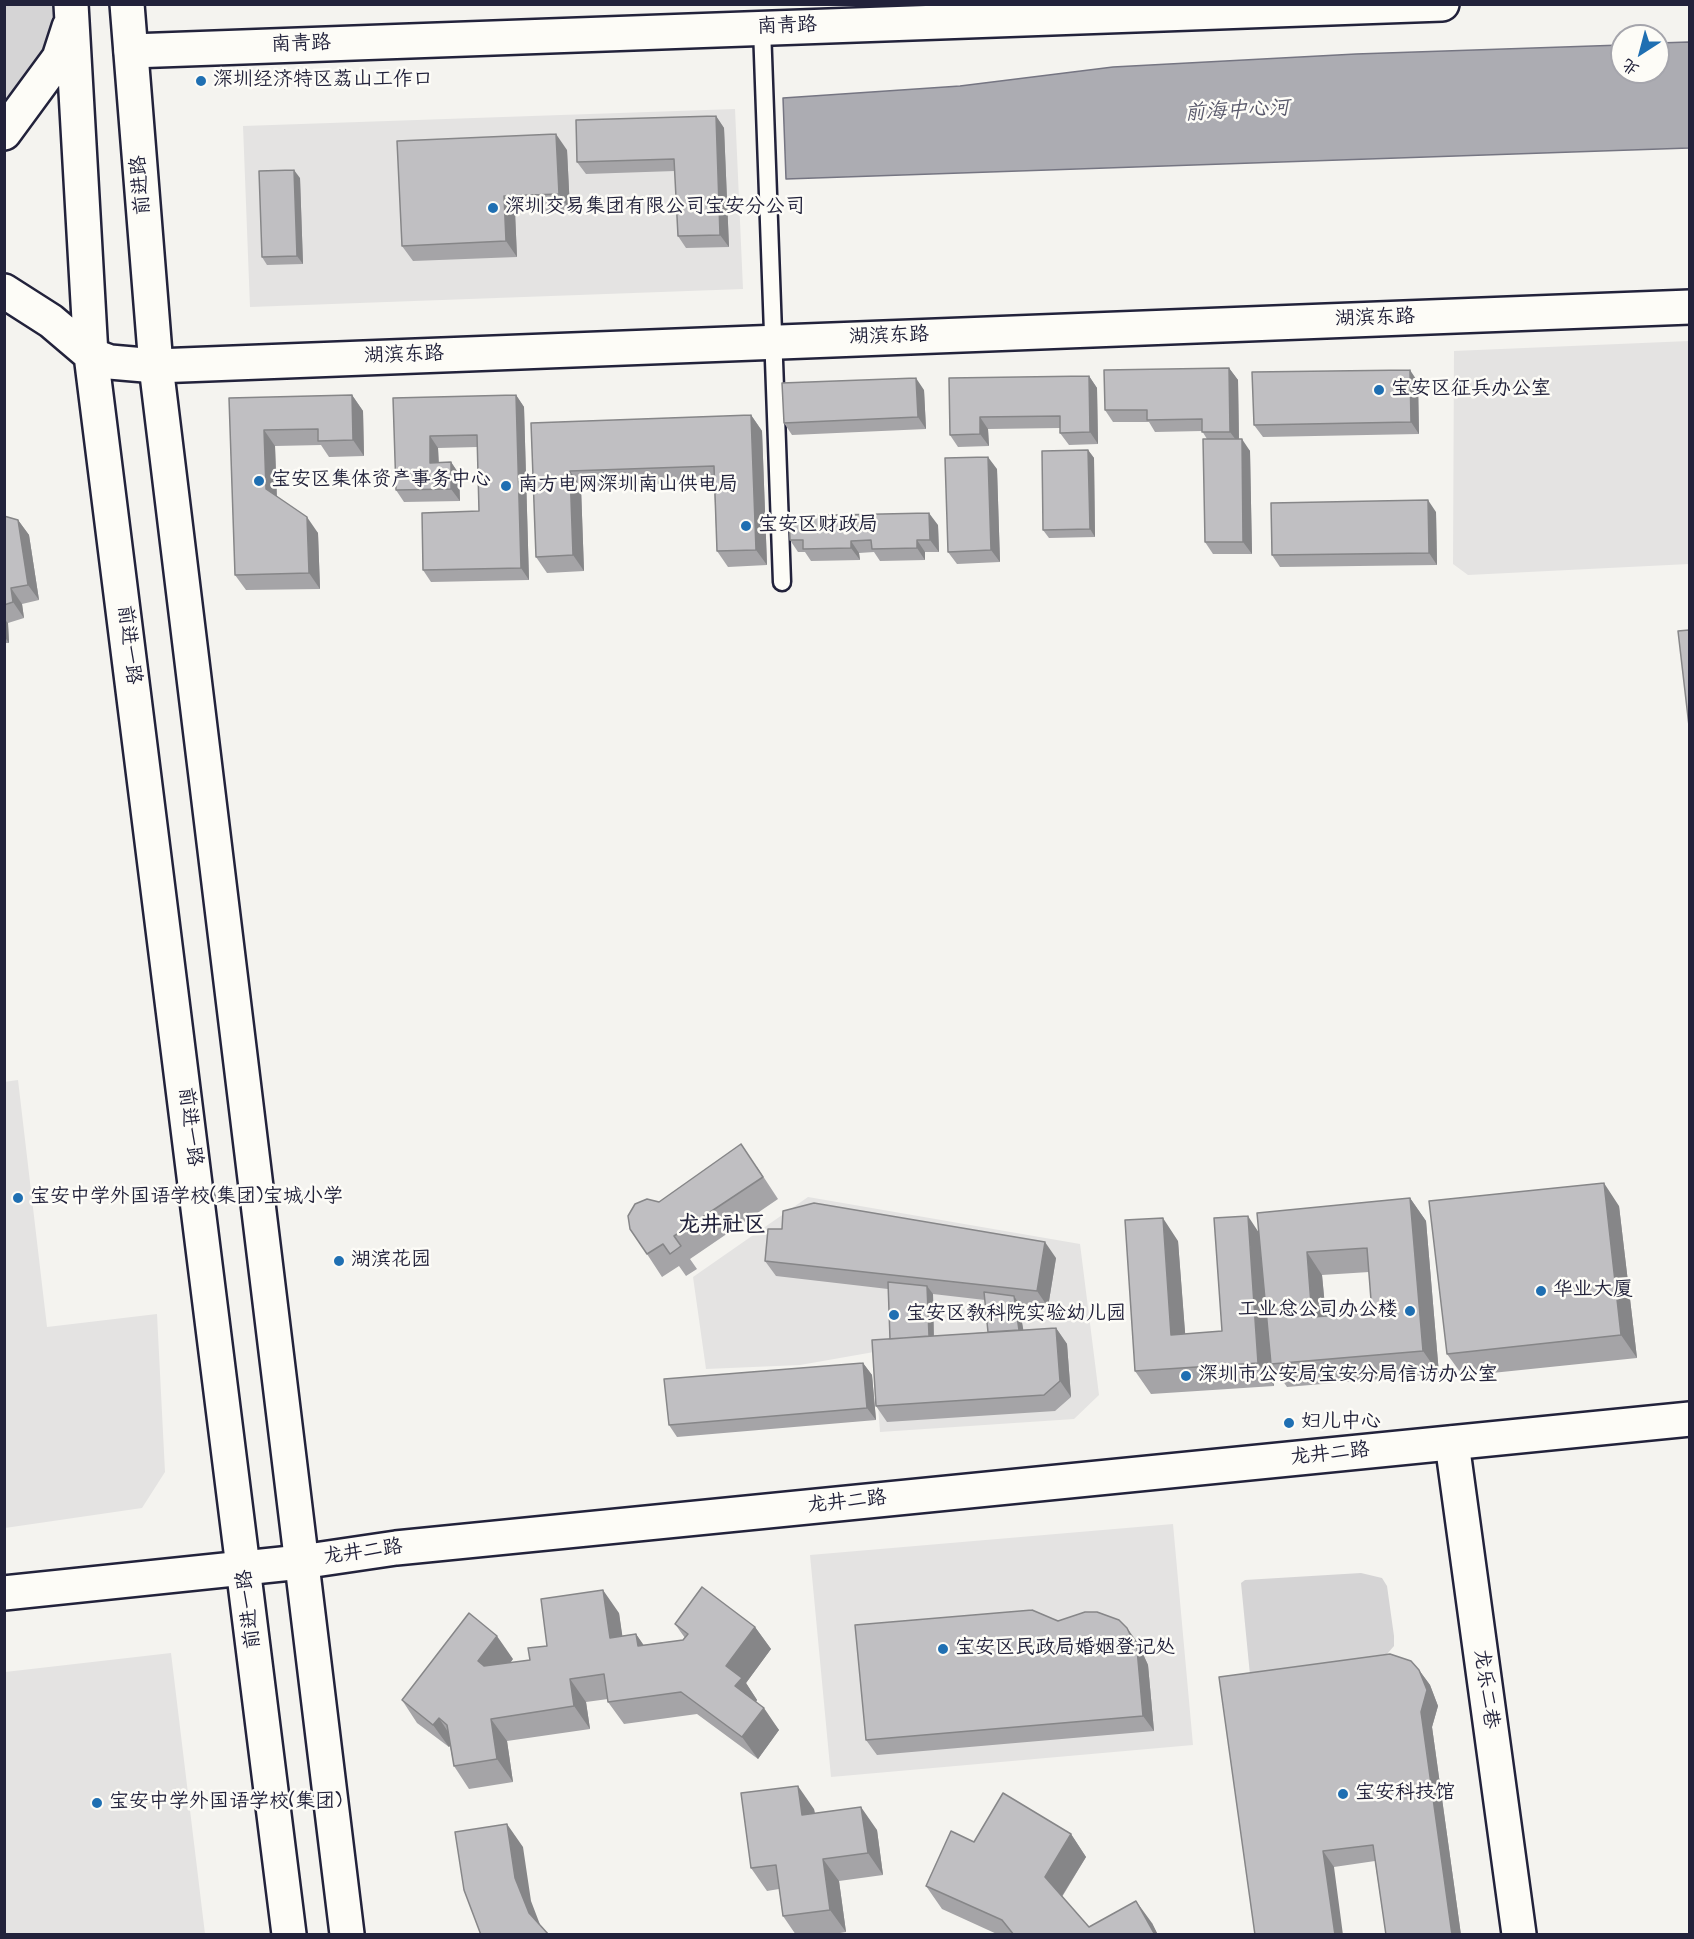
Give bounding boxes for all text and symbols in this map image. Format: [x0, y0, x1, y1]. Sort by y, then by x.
street label: 南青路 [757, 14, 817, 40]
north arrow [1610, 24, 1670, 84]
street label: 南青路 [271, 32, 331, 58]
text: 北 [1618, 53, 1644, 81]
place label: 深圳经济特区荔山工作口 [213, 69, 433, 93]
marker: 深圳经济特区荔山工作口 [194, 74, 208, 88]
water label: 前海中心河 [1184, 97, 1290, 127]
street label: 前进路 [127, 154, 157, 216]
place label: 深圳交易集团有限公司宝安分公司 [505, 196, 805, 220]
marker: 深圳交易集团有限公司宝安分公司 [486, 201, 500, 215]
street label: 湖滨东路 [1335, 306, 1415, 332]
street label: 湖滨东路 [849, 324, 929, 350]
street label: 湖滨东路 [364, 343, 444, 369]
place label: 宝安区征兵办公室 [1391, 378, 1551, 402]
marker: 宝安区征兵办公室 [1372, 383, 1386, 397]
place label: 宝安区集体资产事务中心 [271, 469, 491, 493]
marker: 宝安区集体资产事务中心 [252, 474, 266, 488]
place label: 南方电网深圳南山供电局 [518, 474, 738, 498]
marker: 南方电网深圳南山供电局 [499, 479, 513, 493]
place label: 宝安区财政局 [758, 514, 878, 538]
marker: 宝安区财政局 [739, 519, 753, 533]
street label: 前进一路 [111, 604, 145, 686]
street label: 前进一路 [172, 1086, 206, 1168]
place label: 宝安中学外国语学校(集团)宝城小学 [30, 1186, 343, 1210]
marker: 宝安中学外国语学校(集团)宝城小学 [11, 1191, 25, 1205]
district label: 龙井社区 [678, 1213, 766, 1239]
place label: 湖滨花园 [351, 1249, 431, 1273]
marker: 湖滨花园 [332, 1254, 346, 1268]
place label: 华业大厦 [1553, 1279, 1633, 1303]
marker: 华业大厦 [1534, 1284, 1548, 1298]
place label: 工业总公司办公楼 [1238, 1299, 1398, 1323]
place label: 宝安区教科院实验幼儿园 [906, 1303, 1126, 1327]
marker: 工业总公司办公楼 [1403, 1304, 1417, 1318]
marker: 宝安区教科院实验幼儿园 [887, 1308, 901, 1322]
place label: 深圳市公安局宝安分局信访办公室 [1198, 1364, 1498, 1388]
marker: 深圳市公安局宝安分局信访办公室 [1179, 1369, 1193, 1383]
place label: 妇儿中心 [1301, 1411, 1381, 1435]
marker: 妇儿中心 [1282, 1416, 1296, 1430]
street label: 龙井二路 [1289, 1439, 1371, 1471]
street label: 龙井二路 [806, 1487, 888, 1519]
street label: 龙井二路 [322, 1536, 404, 1570]
street label: 前进一路 [233, 1568, 267, 1650]
place label: 宝安区民政局婚姻登记处 [955, 1637, 1175, 1661]
marker: 宝安区民政局婚姻登记处 [936, 1642, 950, 1656]
street label: 龙乐二巷 [1468, 1648, 1502, 1730]
place label: 宝安科技馆 [1355, 1782, 1455, 1806]
marker: 宝安科技馆 [1336, 1787, 1350, 1801]
place label: 宝安中学外国语学校(集团) [109, 1791, 342, 1815]
marker: 宝安中学外国语学校(集团) [90, 1796, 104, 1810]

